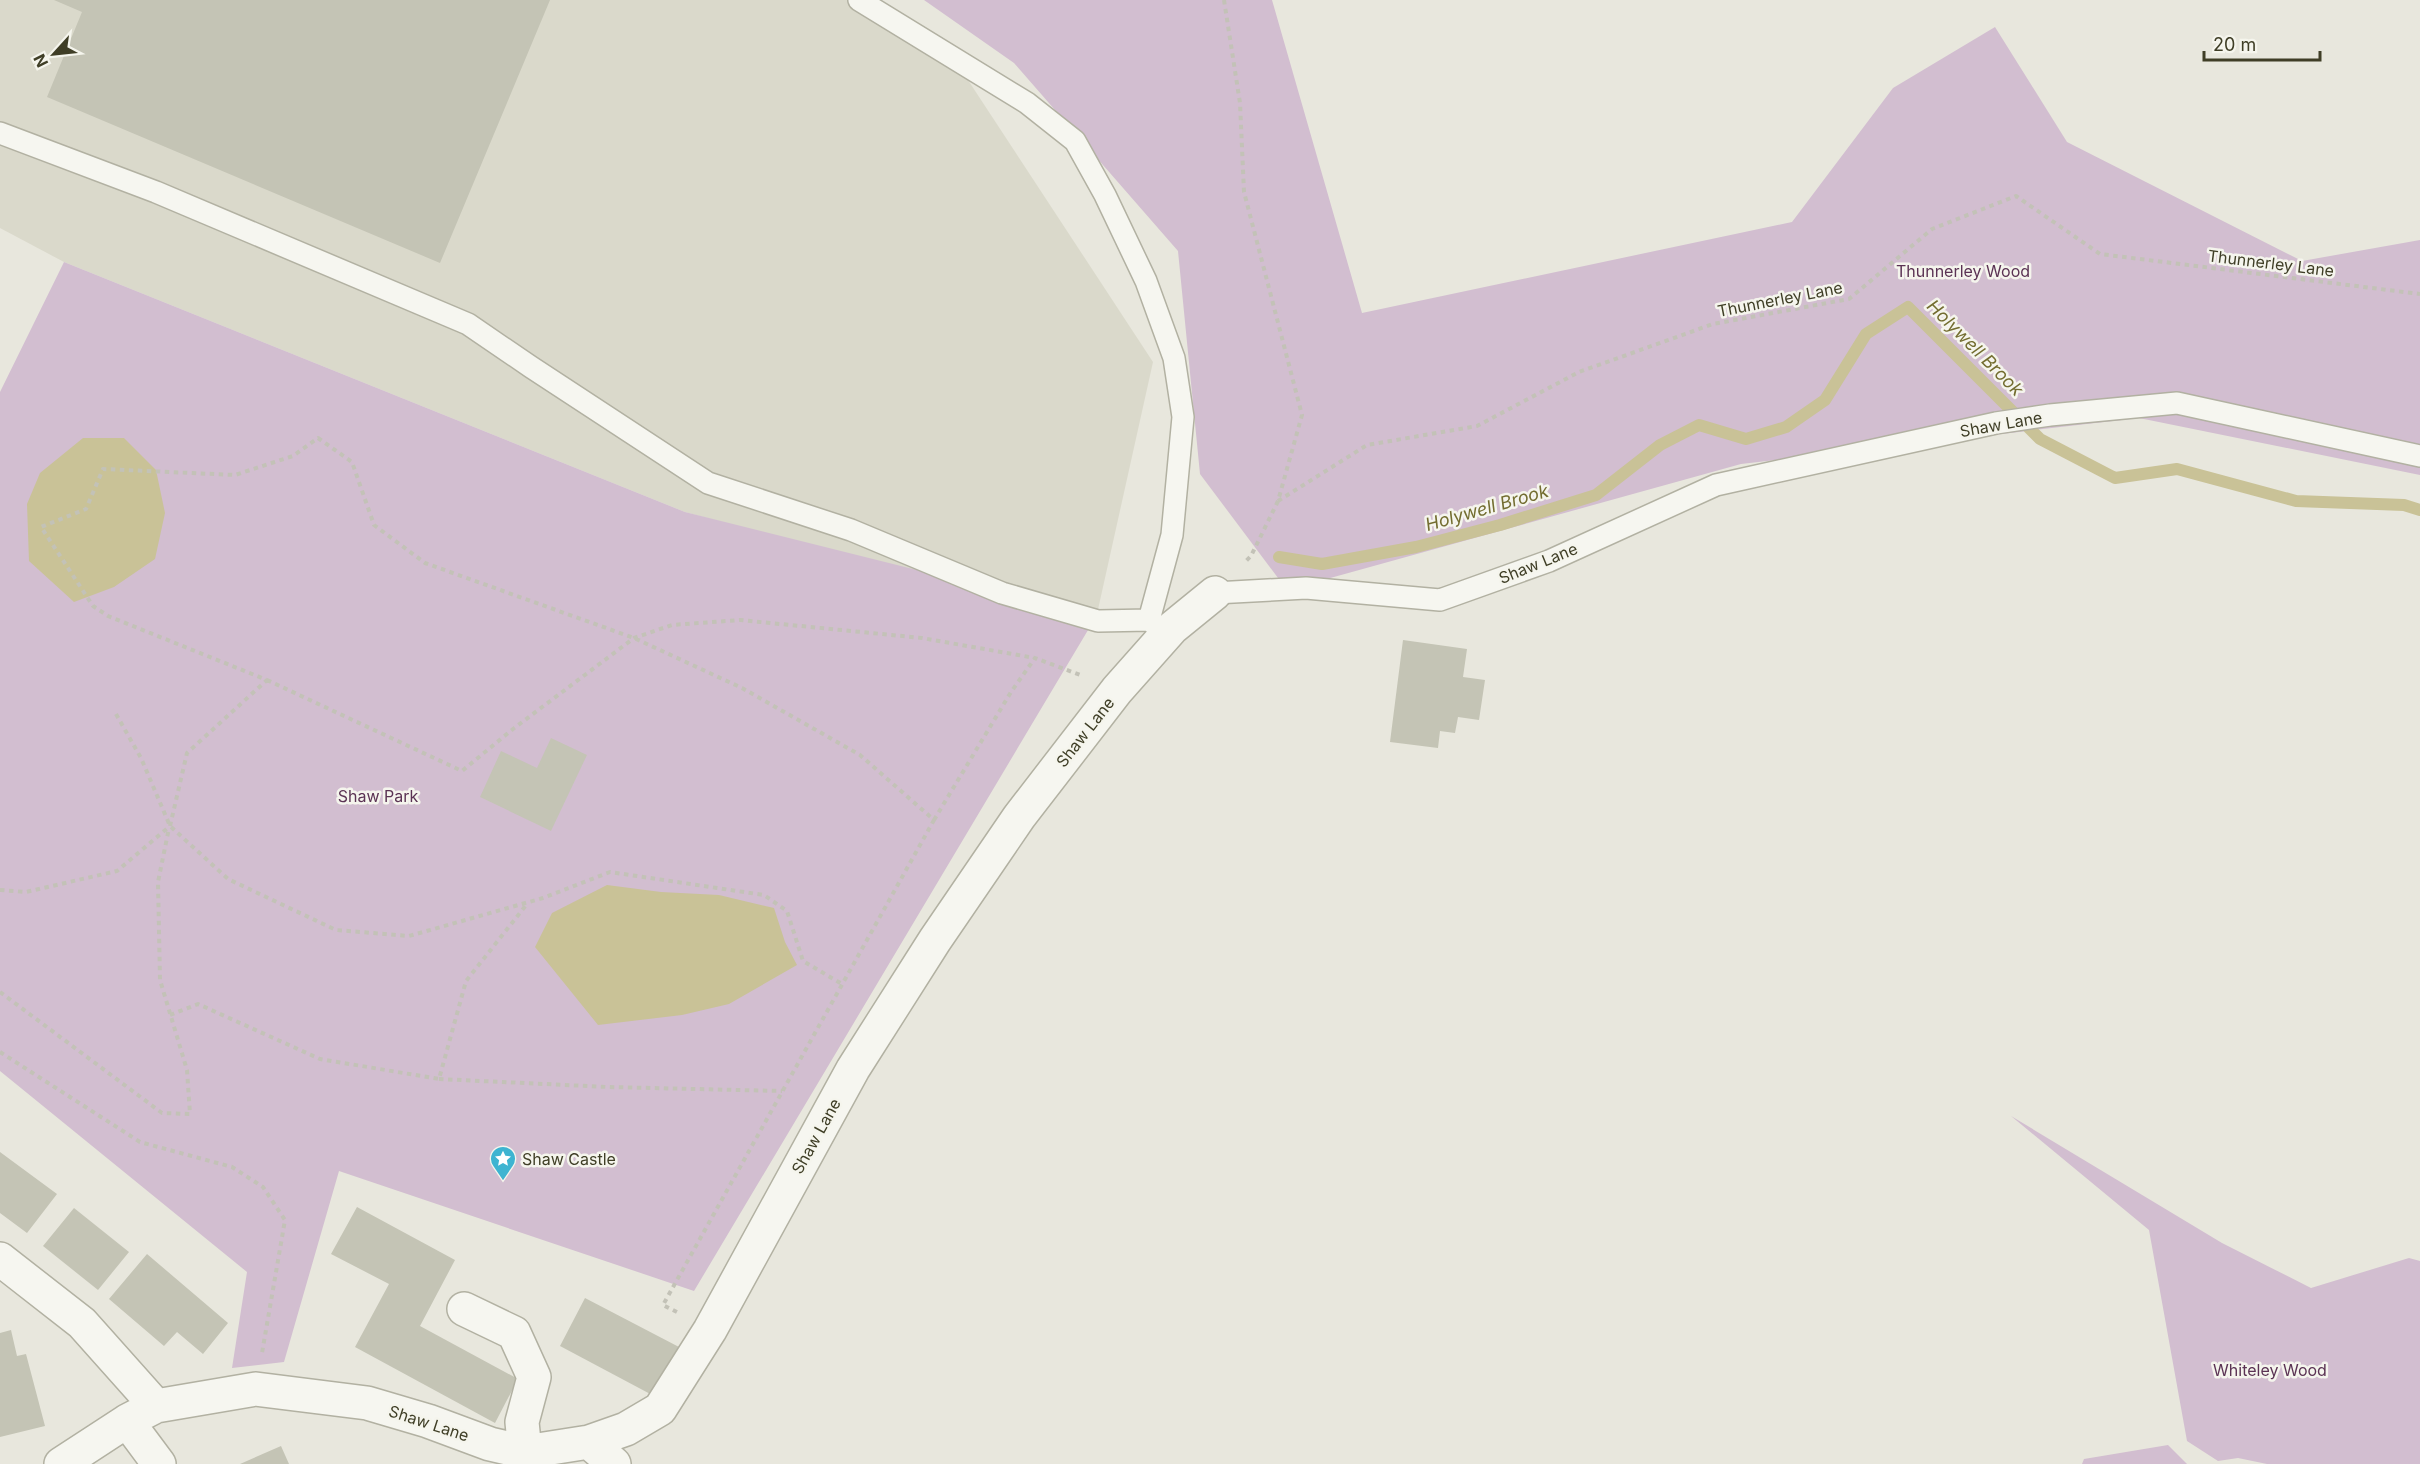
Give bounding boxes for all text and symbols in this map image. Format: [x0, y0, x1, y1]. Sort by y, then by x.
north arrow [24, 24, 84, 84]
scale bar [2204, 24, 2320, 62]
text: 20 m [2213, 34, 2256, 55]
text: N [29, 51, 52, 71]
street label: Thunnerley Lane [2207, 245, 2335, 281]
park label: Thunnerley Wood [1896, 261, 2030, 281]
street label: Thunnerley Lane [1716, 277, 1844, 321]
water label: Holywell Brook [1923, 295, 2028, 401]
street label: Shaw Lane [1958, 407, 2044, 441]
water label: Holywell Brook [1423, 480, 1552, 535]
street label: Shaw Lane [1496, 538, 1580, 588]
street label: Shaw Lane [1052, 693, 1118, 771]
park label: Shaw Park [338, 786, 419, 806]
street label: Shaw Lane [787, 1095, 845, 1177]
place icon: Shaw Castle [488, 1144, 518, 1182]
place label: Shaw Castle [522, 1149, 616, 1169]
park label: Whiteley Wood [2213, 1360, 2327, 1380]
street label: Shaw Lane [386, 1401, 472, 1445]

